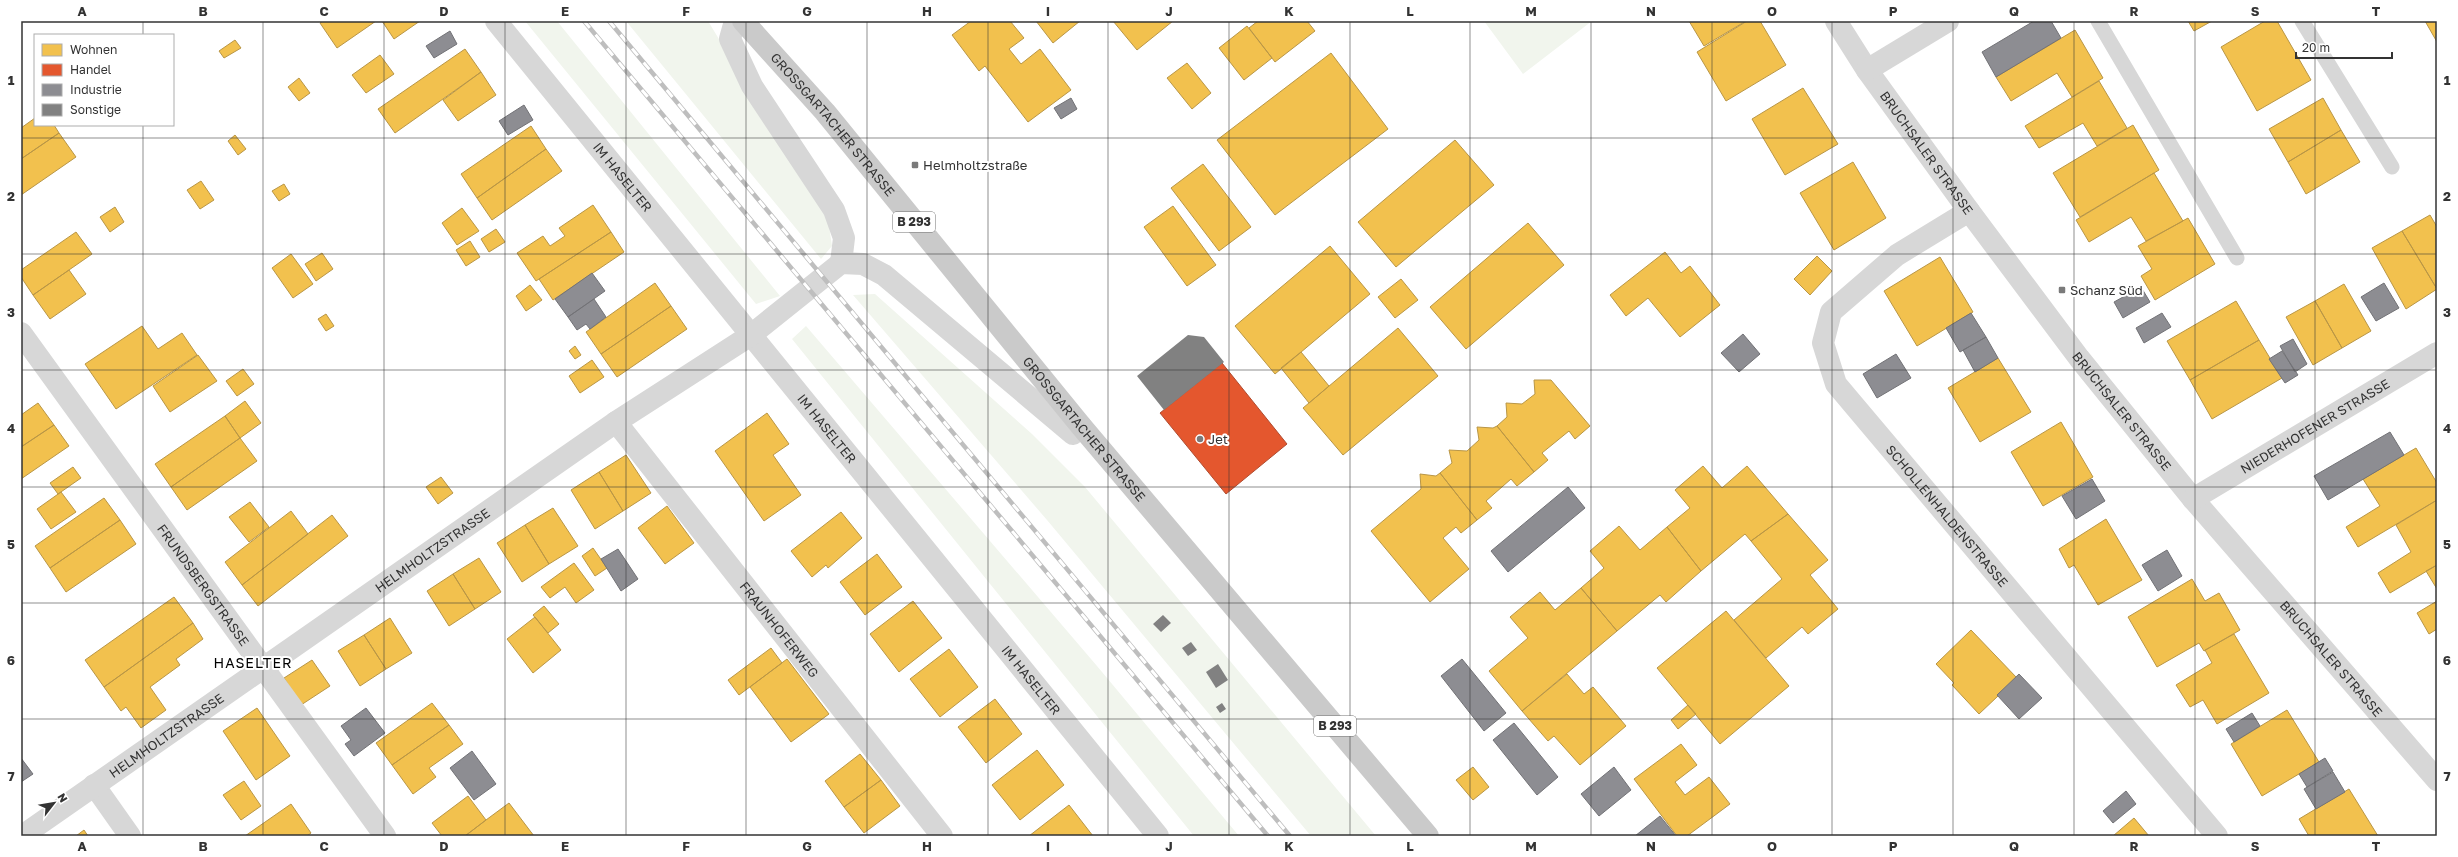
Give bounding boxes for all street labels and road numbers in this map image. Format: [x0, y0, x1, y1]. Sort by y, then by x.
street label: GROSSGARTACHER STRASSE [767, 49, 898, 199]
street label: BRUCHSALER STRASSE [1877, 88, 1977, 217]
street label: IM HASELTER [590, 139, 656, 215]
road number: B 293 [893, 212, 935, 232]
street label: BRUCHSALER STRASSE [2069, 349, 2175, 474]
street label: GROSSGARTACHER STRASSE [1020, 353, 1149, 504]
street label: NIEDERHOFENER STRASSE [2237, 375, 2392, 477]
street label: IM HASELTER [794, 391, 860, 466]
street label: SCHOLLENHALDENSTRASSE [1883, 442, 2011, 590]
street label: HELMHOLTZSTRASSE [372, 505, 493, 596]
street label: FRUNDSBERGSTRASSE [154, 521, 253, 649]
street label: FRAUNHOFERWEG [737, 578, 822, 681]
street label: BRUCHSALER STRASSE [2277, 597, 2386, 720]
street label: IM HASELTER [998, 642, 1064, 718]
street label: HELMHOLTZSTRASSE [106, 690, 227, 781]
road number: B 293 [1314, 716, 1356, 736]

